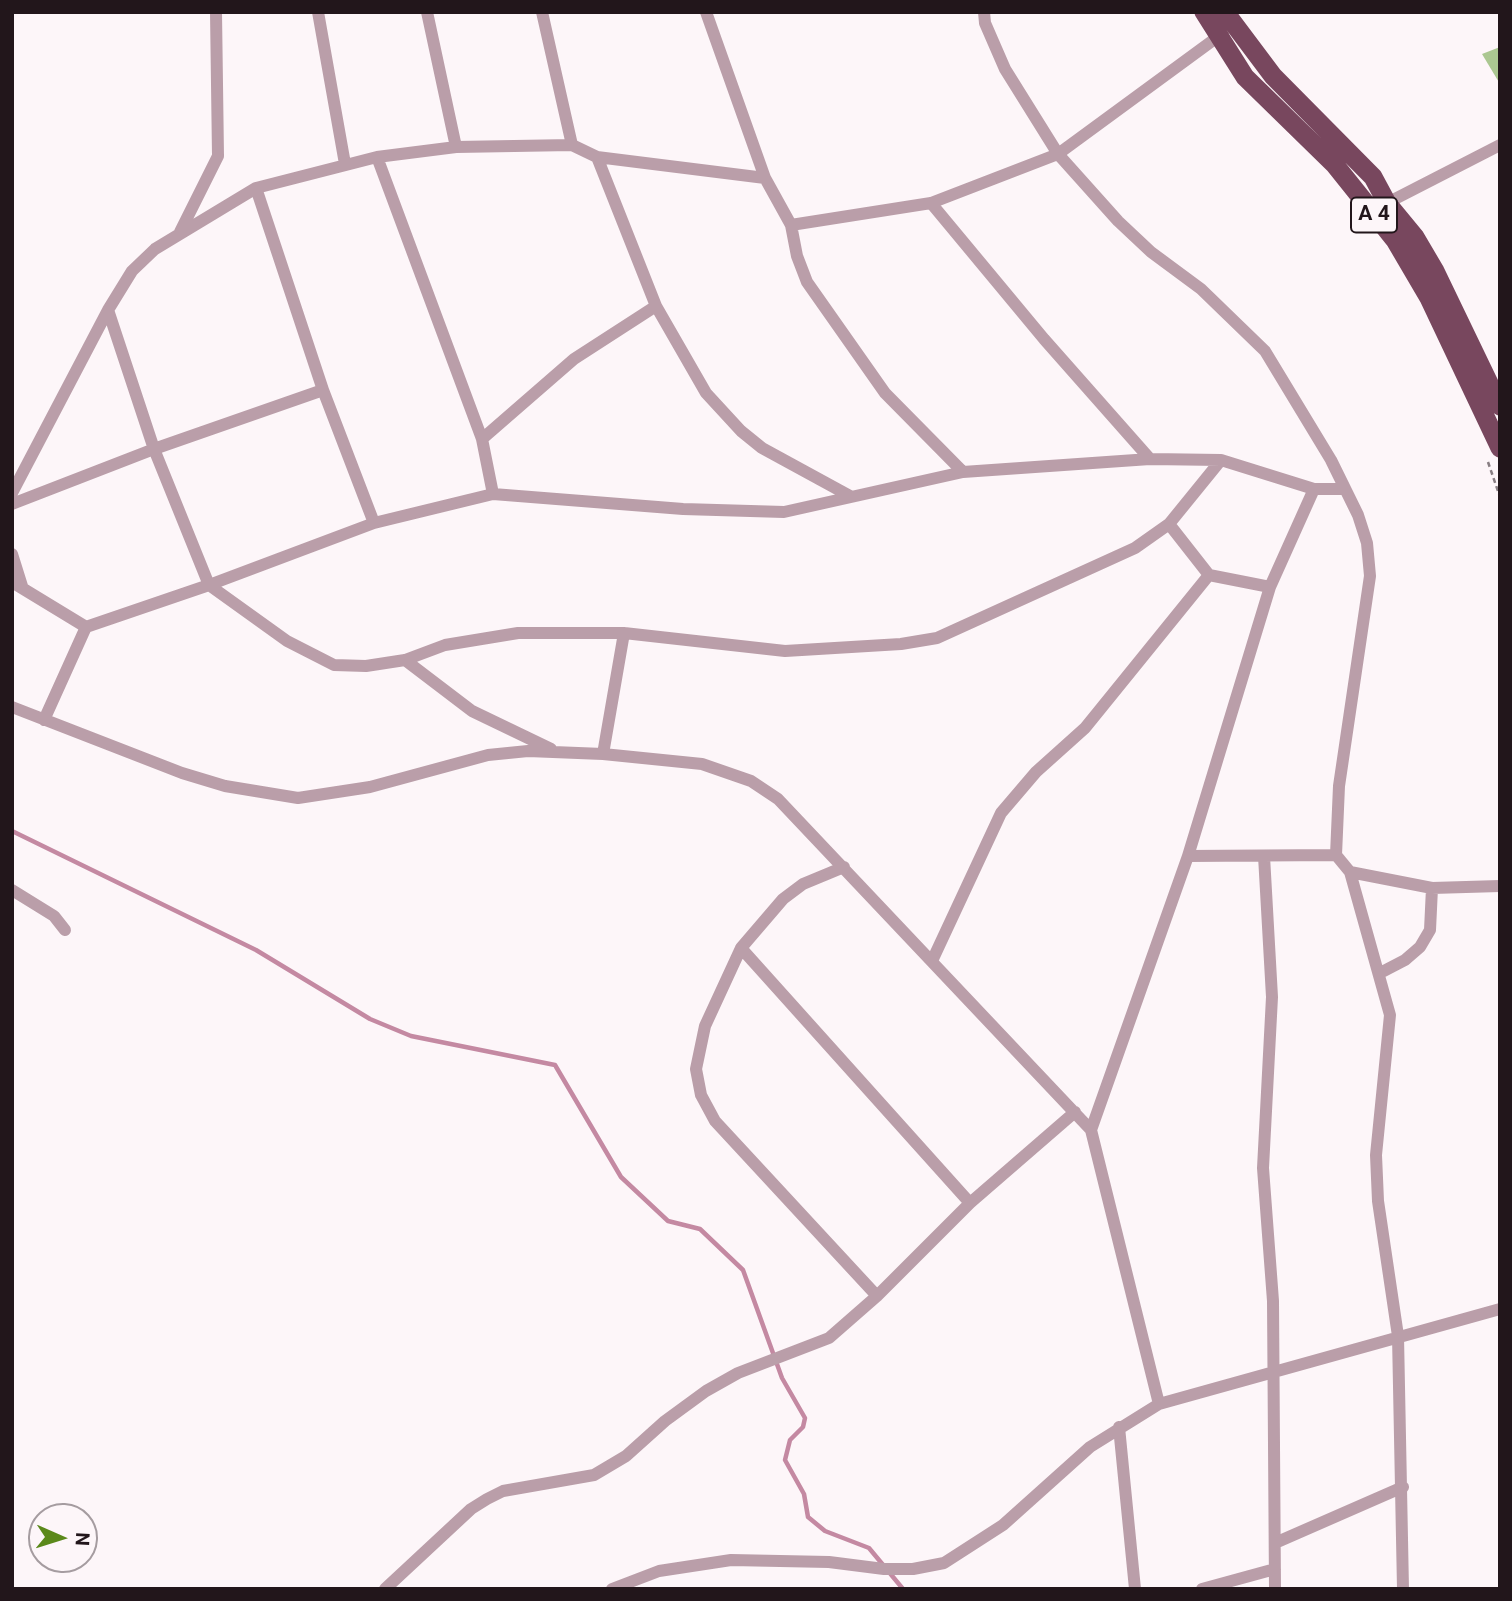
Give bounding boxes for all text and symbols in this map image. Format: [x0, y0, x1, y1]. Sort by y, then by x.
road number: A 4 [1351, 198, 1397, 232]
north arrow [28, 1503, 98, 1573]
text: N [71, 1532, 94, 1546]

